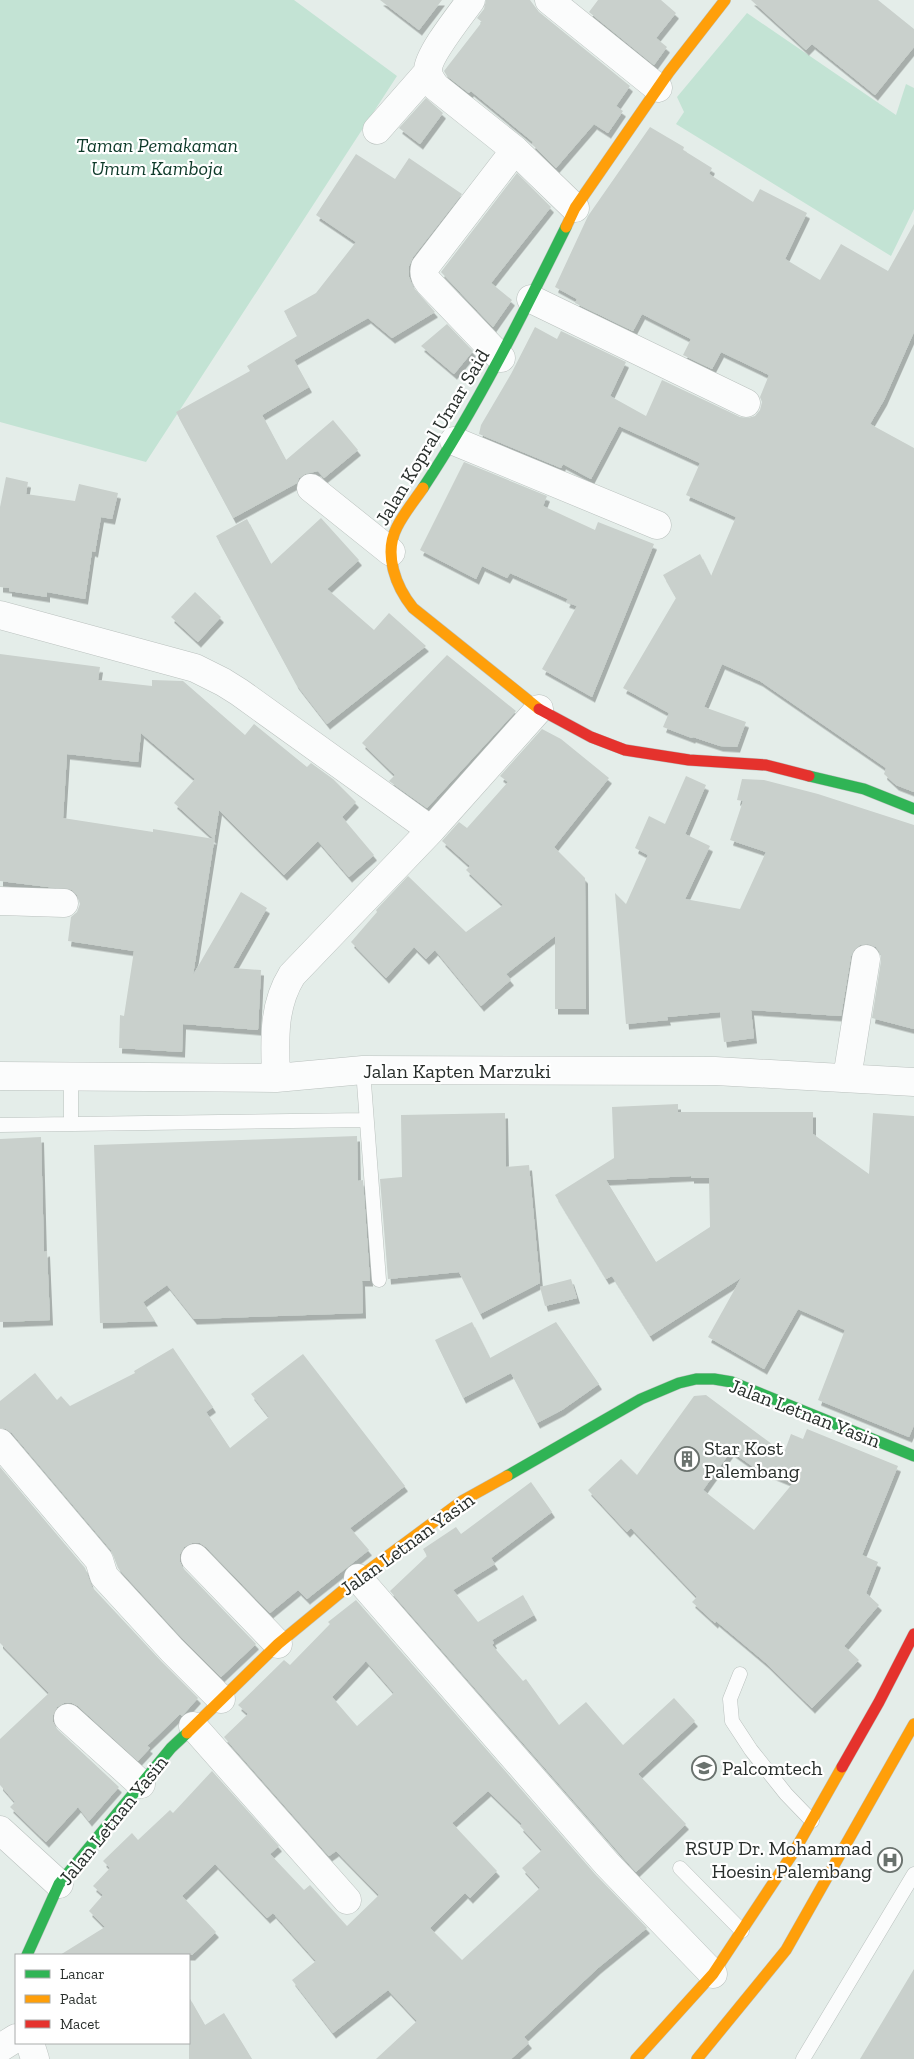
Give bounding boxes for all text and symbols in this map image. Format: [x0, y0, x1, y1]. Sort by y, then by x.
park label: Taman Pemakaman Umum Kamboja [76, 133, 238, 180]
street label: Jalan Kopral Umar Said [370, 345, 494, 529]
street label: Jalan Kapten Marzuki [363, 1059, 551, 1083]
street label: Jalan Letnan Yasin [726, 1373, 884, 1453]
place label: Star Kost Palembang [704, 1436, 800, 1483]
building icon: Star Kost Palembang [674, 1446, 700, 1472]
street label: Jalan Letnan Yasin [335, 1487, 479, 1601]
street label: Jalan Letnan Yasin [53, 1750, 173, 1890]
school or university icon: Palcomtech [691, 1755, 717, 1781]
place label: Palcomtech [722, 1756, 823, 1780]
place label: RSUP Dr. Mohammad Hoesin Palembang [685, 1836, 872, 1883]
hospital icon: RSUP Dr. Mohammad Hoesin Palembang [877, 1847, 903, 1873]
legend [15, 1954, 190, 2044]
text: Lancar [60, 1965, 105, 1983]
text: Padat [60, 1990, 97, 2008]
text: Macet [60, 2015, 100, 2033]

